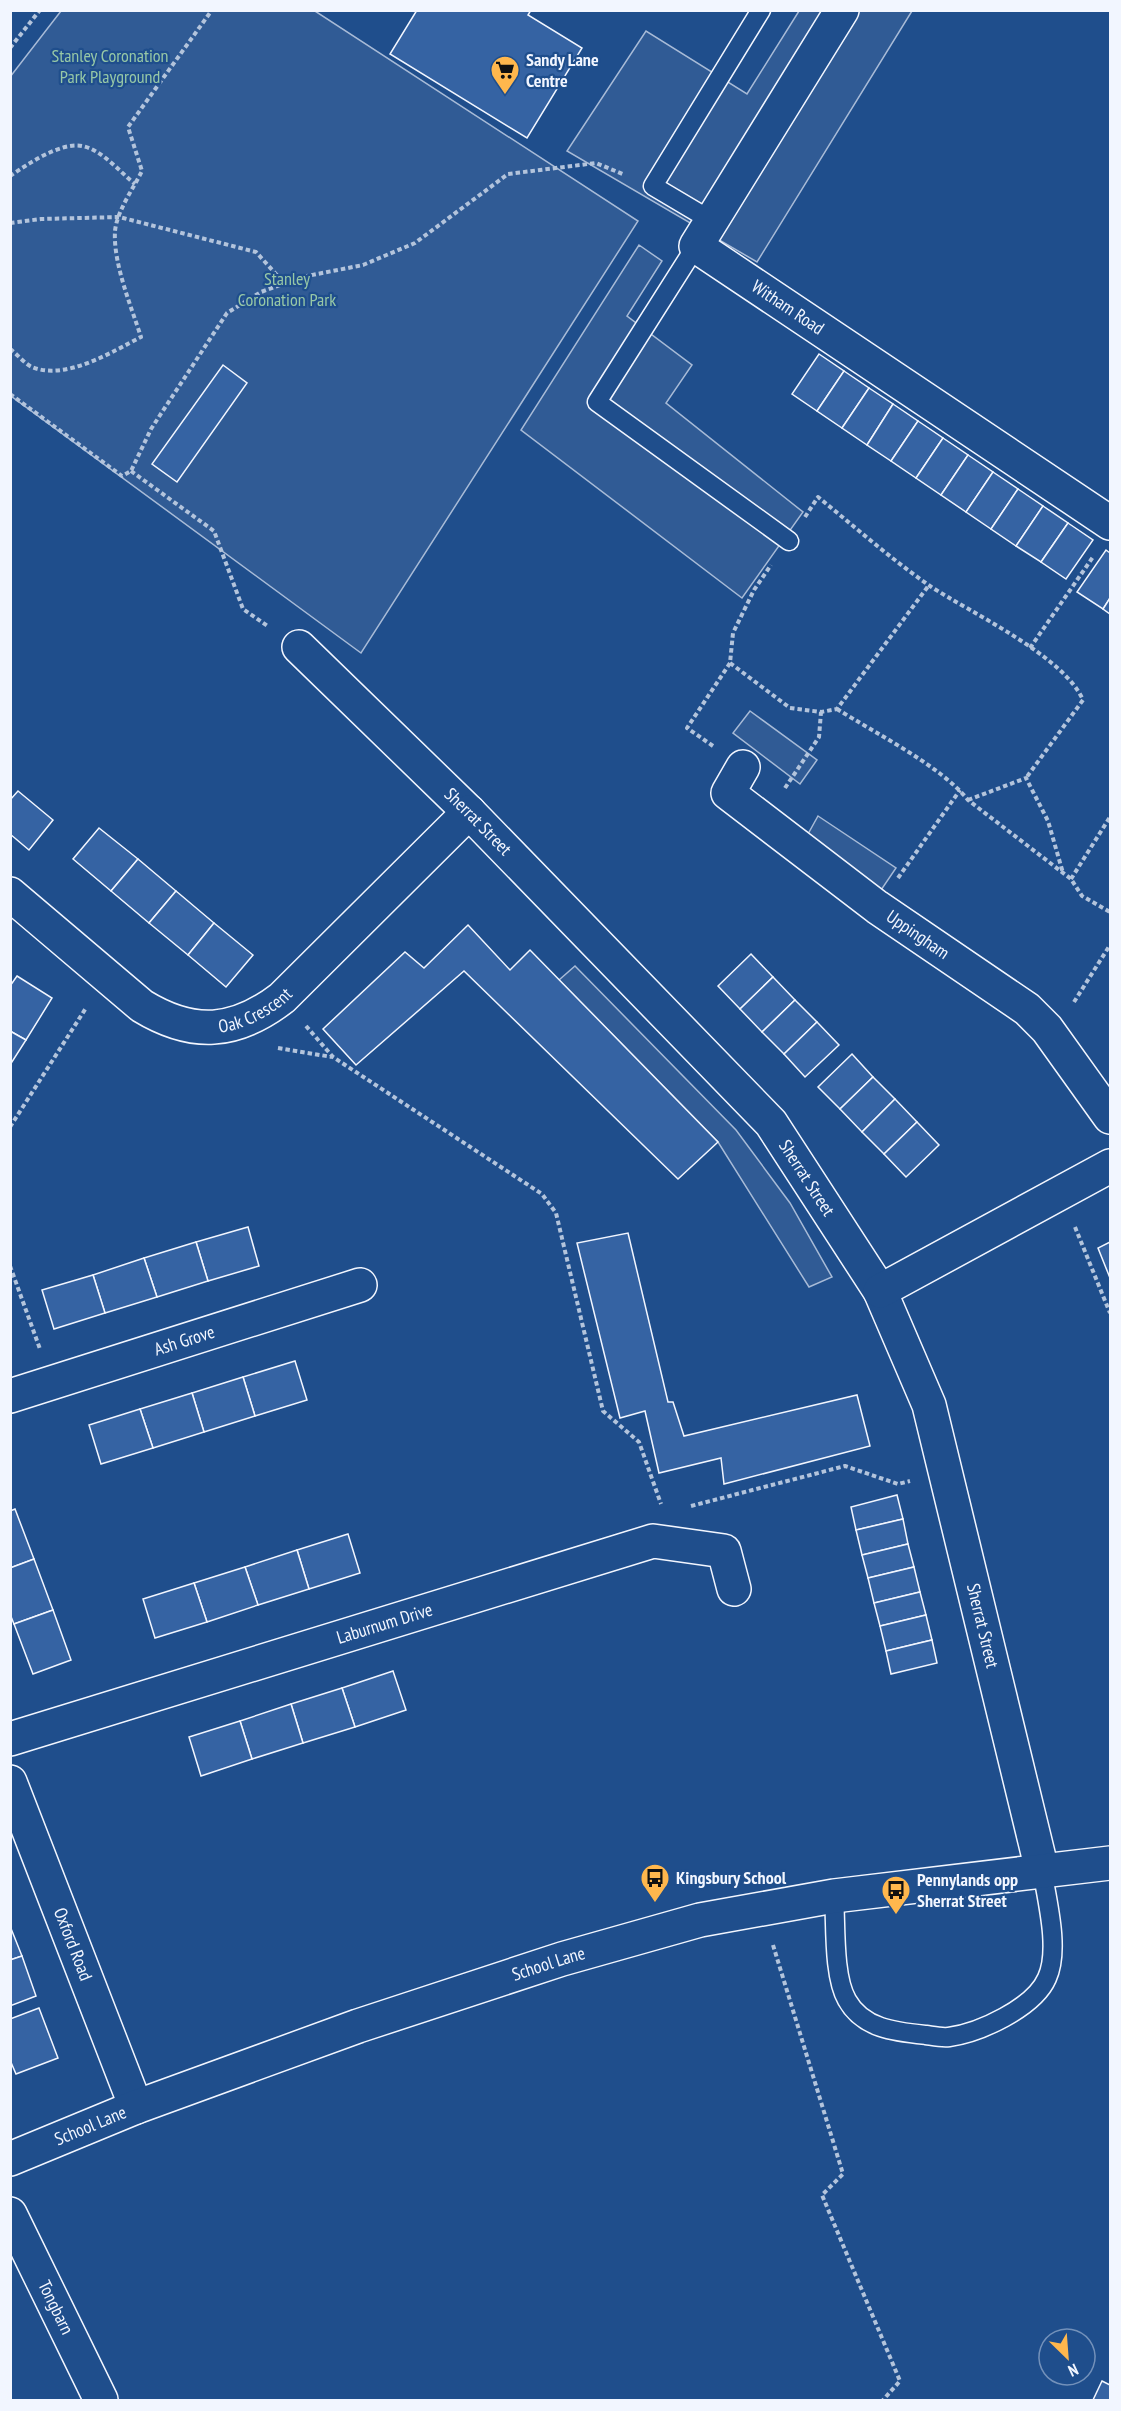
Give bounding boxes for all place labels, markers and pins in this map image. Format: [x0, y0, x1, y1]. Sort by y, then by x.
place label: Sandy Lane Centre [526, 48, 599, 92]
supermarket icon: Sandy Lane Centre [489, 54, 521, 96]
bus stop icon: Kingsbury School [639, 1862, 671, 1904]
place label: Kingsbury School [676, 1866, 787, 1889]
place label: Pennylands opp Sherrat Street [917, 1868, 1018, 1912]
bus stop icon: Pennylands opp Sherrat Street [880, 1874, 912, 1916]

